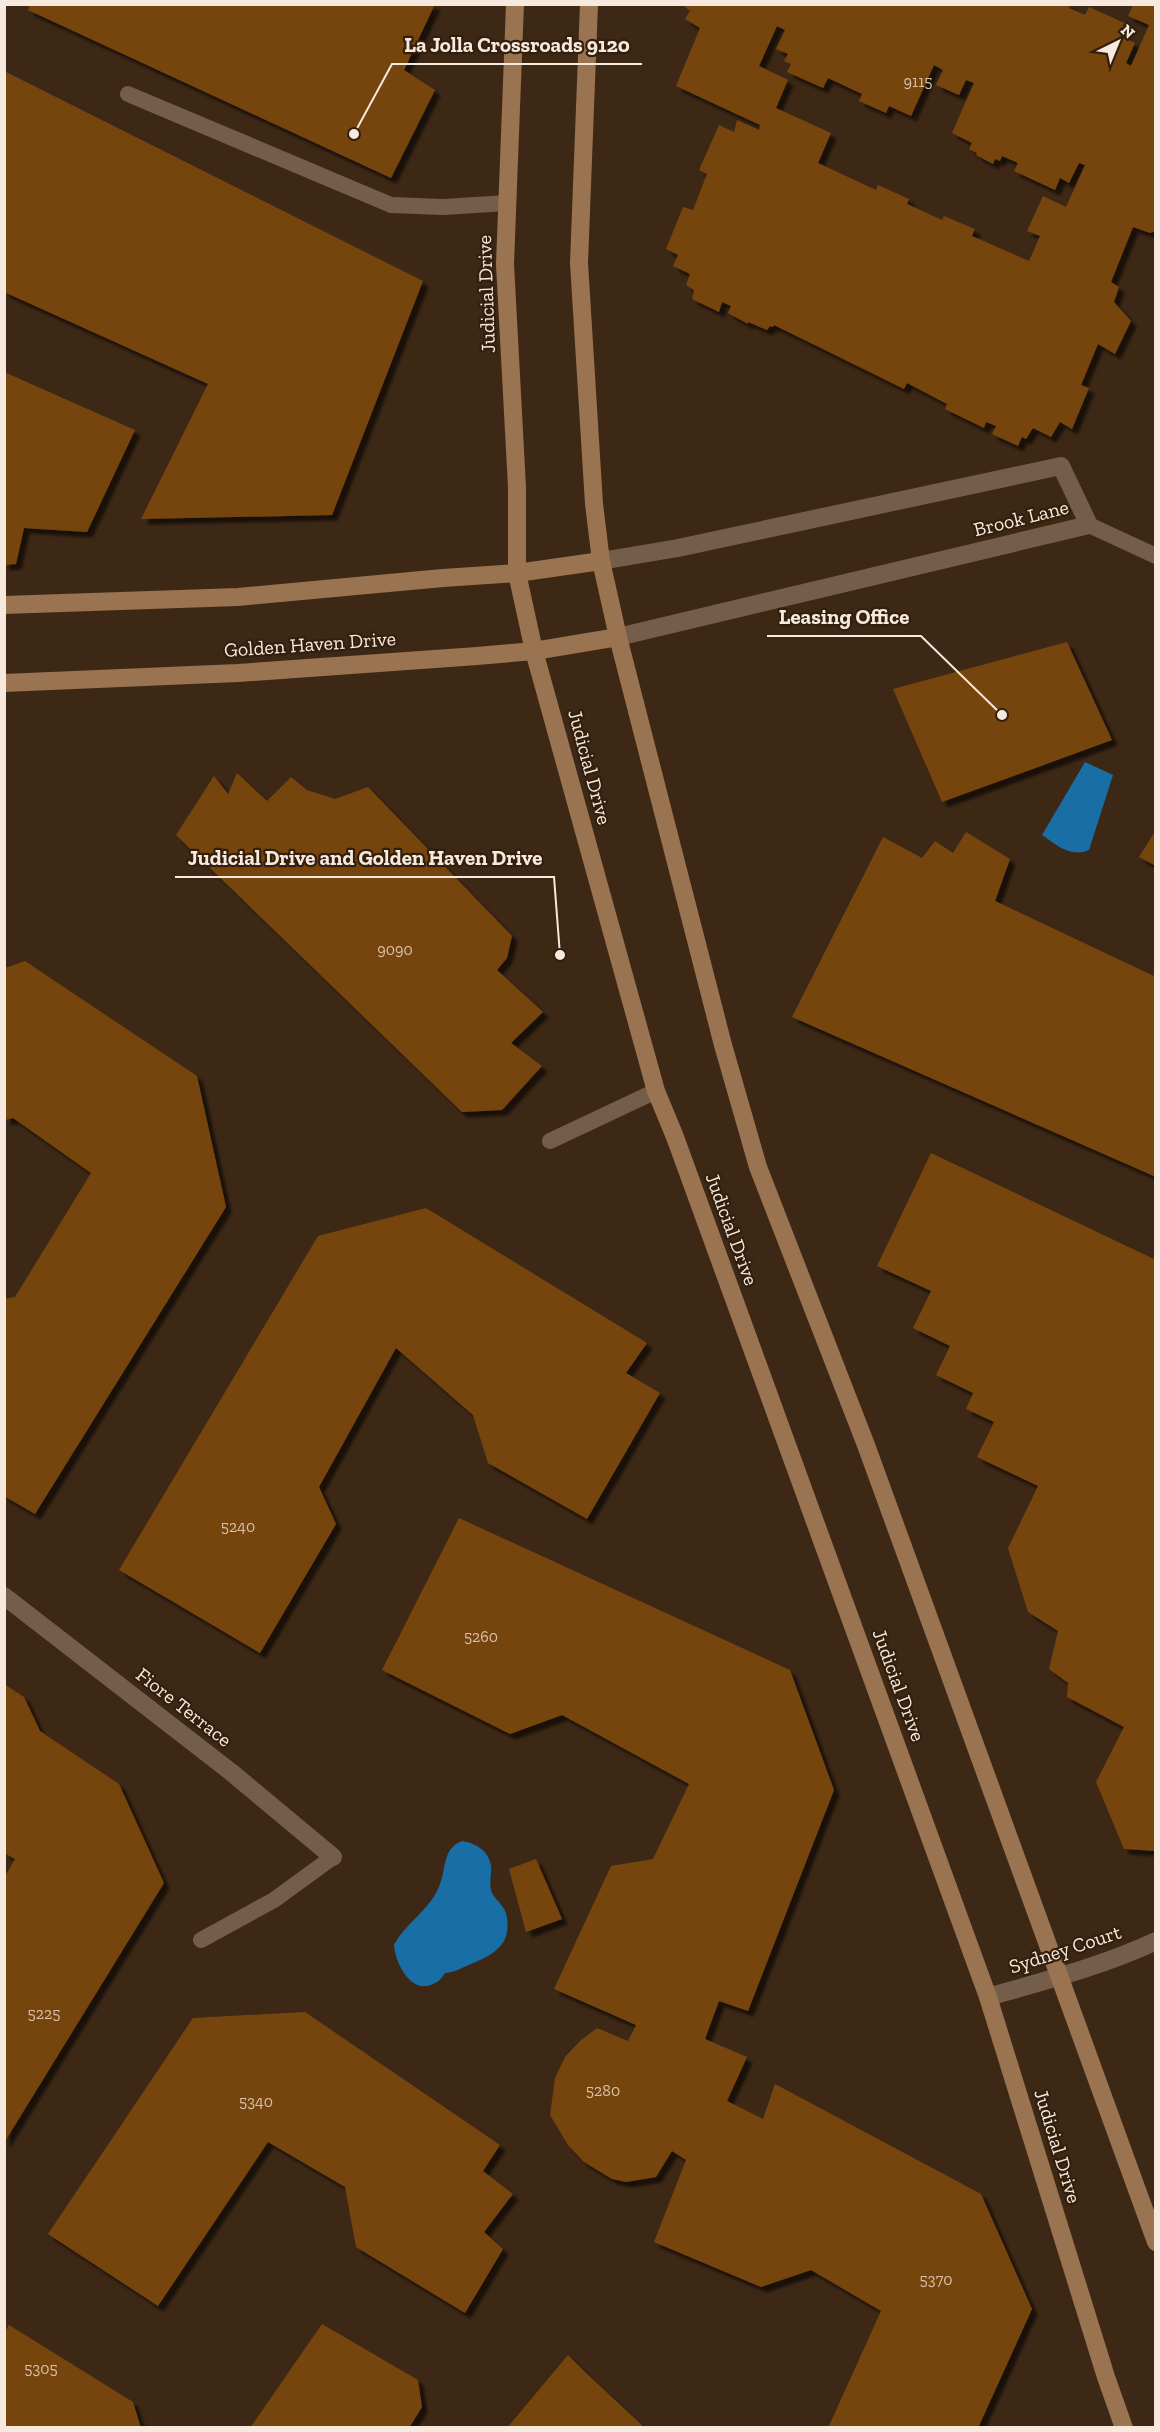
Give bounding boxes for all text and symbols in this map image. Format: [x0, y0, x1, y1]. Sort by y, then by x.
north arrow [1088, 12, 1148, 72]
text: N [1117, 20, 1139, 42]
callout: La Jolla Crossroads 9120 [392, 25, 642, 64]
text: La Jolla Crossroads 9120 [404, 32, 630, 57]
house number: 9115 [903, 72, 933, 91]
street label: Judicial Drive [472, 235, 500, 353]
street label: Brook Lane [971, 495, 1071, 541]
callout: Leasing Office [767, 597, 921, 636]
text: Leasing Office [779, 604, 909, 629]
street label: Golden Haven Drive [223, 626, 397, 662]
street label: Judicial Drive [563, 707, 617, 827]
callout: Judicial Drive and Golden Haven Drive [175, 838, 554, 877]
text: Judicial Drive and Golden Haven Drive [188, 845, 542, 870]
house number: 9090 [377, 940, 413, 959]
street label: Judicial Drive [701, 1169, 763, 1289]
house number: 5240 [221, 1517, 255, 1536]
street label: Judicial Drive [868, 1625, 930, 1745]
house number: 5260 [464, 1627, 498, 1646]
street label: Fiore Terrace [131, 1662, 237, 1752]
street label: Sydney Court [1006, 1919, 1125, 1978]
house number: 5225 [28, 2004, 60, 2023]
house number: 5280 [586, 2081, 620, 2100]
street label: Judicial Drive [1029, 2086, 1087, 2206]
house number: 5340 [239, 2092, 273, 2111]
house number: 5370 [920, 2270, 952, 2289]
house number: 5305 [24, 2359, 58, 2378]

